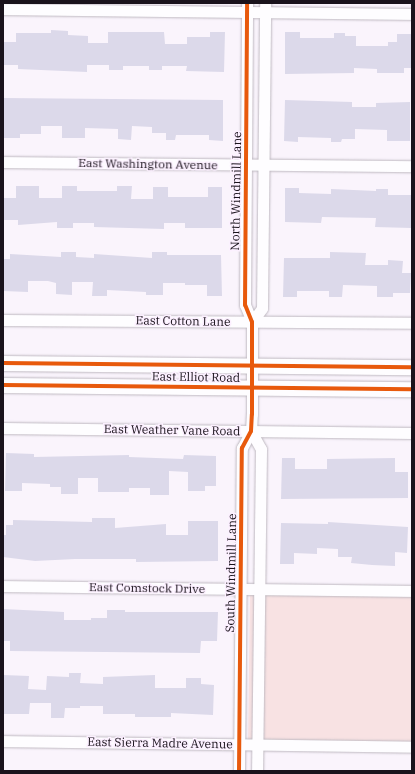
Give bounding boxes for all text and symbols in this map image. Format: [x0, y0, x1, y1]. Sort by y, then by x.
street label: North Windmill Lane [228, 131, 244, 251]
street label: East Washington Avenue [78, 156, 218, 172]
street label: East Cotton Lane [135, 313, 231, 329]
street label: East Elliot Road [152, 369, 240, 385]
street label: East Weather Vane Road [104, 422, 240, 438]
street label: South Windmill Lane [223, 513, 239, 633]
street label: East Comstock Drive [89, 580, 205, 596]
street label: East Sierra Madre Avenue [87, 735, 233, 751]

